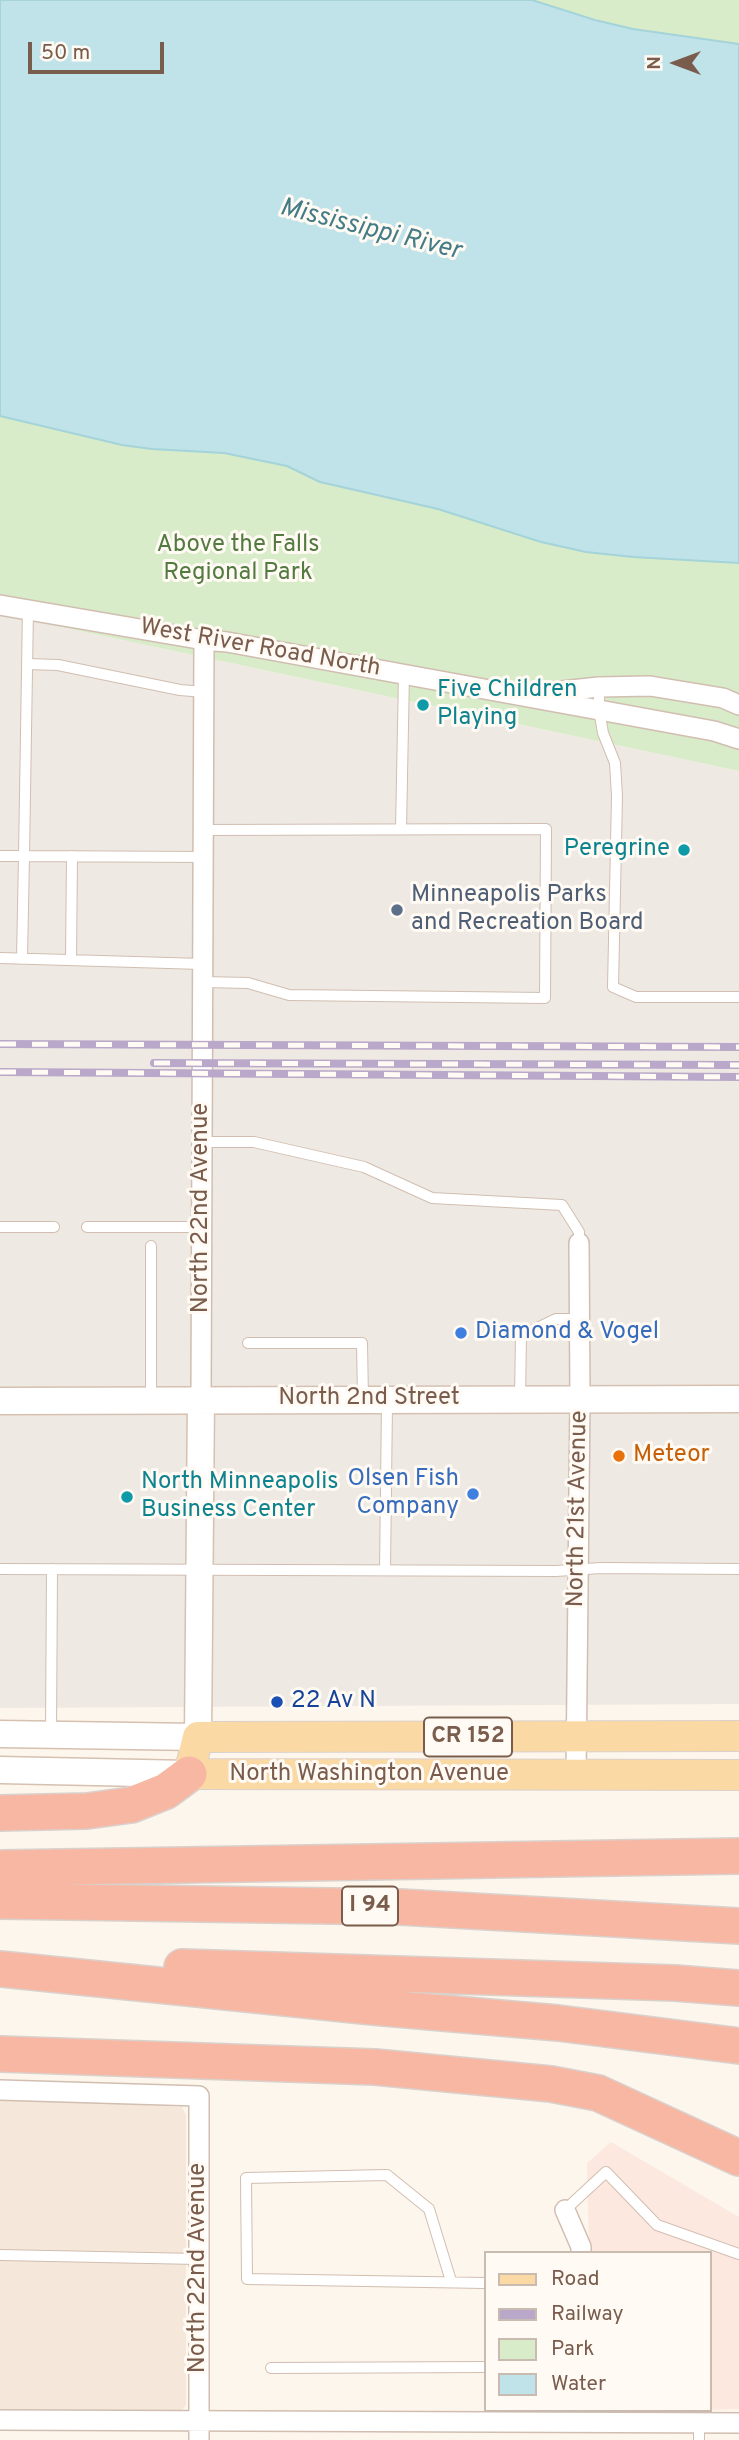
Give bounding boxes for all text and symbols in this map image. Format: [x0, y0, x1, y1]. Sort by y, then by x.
scale bar [32, 28, 168, 72]
north arrow [641, 28, 711, 98]
text: 50 m [41, 40, 90, 67]
text: N [643, 56, 667, 70]
water label: Mississippi River [276, 193, 464, 269]
park label: Above the Falls Regional Park [156, 532, 320, 588]
street label: West River Road North [137, 614, 383, 684]
place label: Five Children Playing [437, 677, 578, 733]
marker: Five Children Playing [415, 697, 431, 713]
place label: Peregrine [564, 836, 670, 864]
marker: Peregrine [676, 842, 692, 858]
place label: Minneapolis Parks and Recreation Board [411, 882, 643, 938]
marker: Minneapolis Parks and Recreation Board [389, 902, 405, 918]
street label: North 22nd Avenue [188, 1103, 216, 1313]
place label: Diamond & Vogel [475, 1319, 659, 1347]
marker: Diamond & Vogel [453, 1325, 469, 1341]
street label: North 2nd Street [278, 1385, 460, 1413]
street label: North 21st Avenue [563, 1410, 595, 1608]
place label: Meteor [633, 1442, 710, 1470]
marker: Meteor [611, 1448, 627, 1464]
place label: Olsen Fish Company [348, 1466, 459, 1522]
place label: North Minneapolis Business Center [141, 1469, 339, 1525]
marker: Olsen Fish Company [465, 1486, 481, 1502]
marker: North Minneapolis Business Center [119, 1489, 135, 1505]
place label: 22 Av N [291, 1688, 376, 1716]
marker: 22 Av N [269, 1694, 285, 1710]
road number: CR 152 [424, 1718, 512, 1756]
street label: North Washington Avenue [229, 1761, 509, 1789]
road number: I 94 [342, 1886, 398, 1926]
street label: North 22nd Avenue [185, 2163, 213, 2373]
legend [484, 2251, 711, 2412]
text: Road [551, 2266, 600, 2293]
text: Railway [551, 2301, 624, 2328]
text: Park [551, 2336, 594, 2363]
text: Water [551, 2371, 606, 2398]

